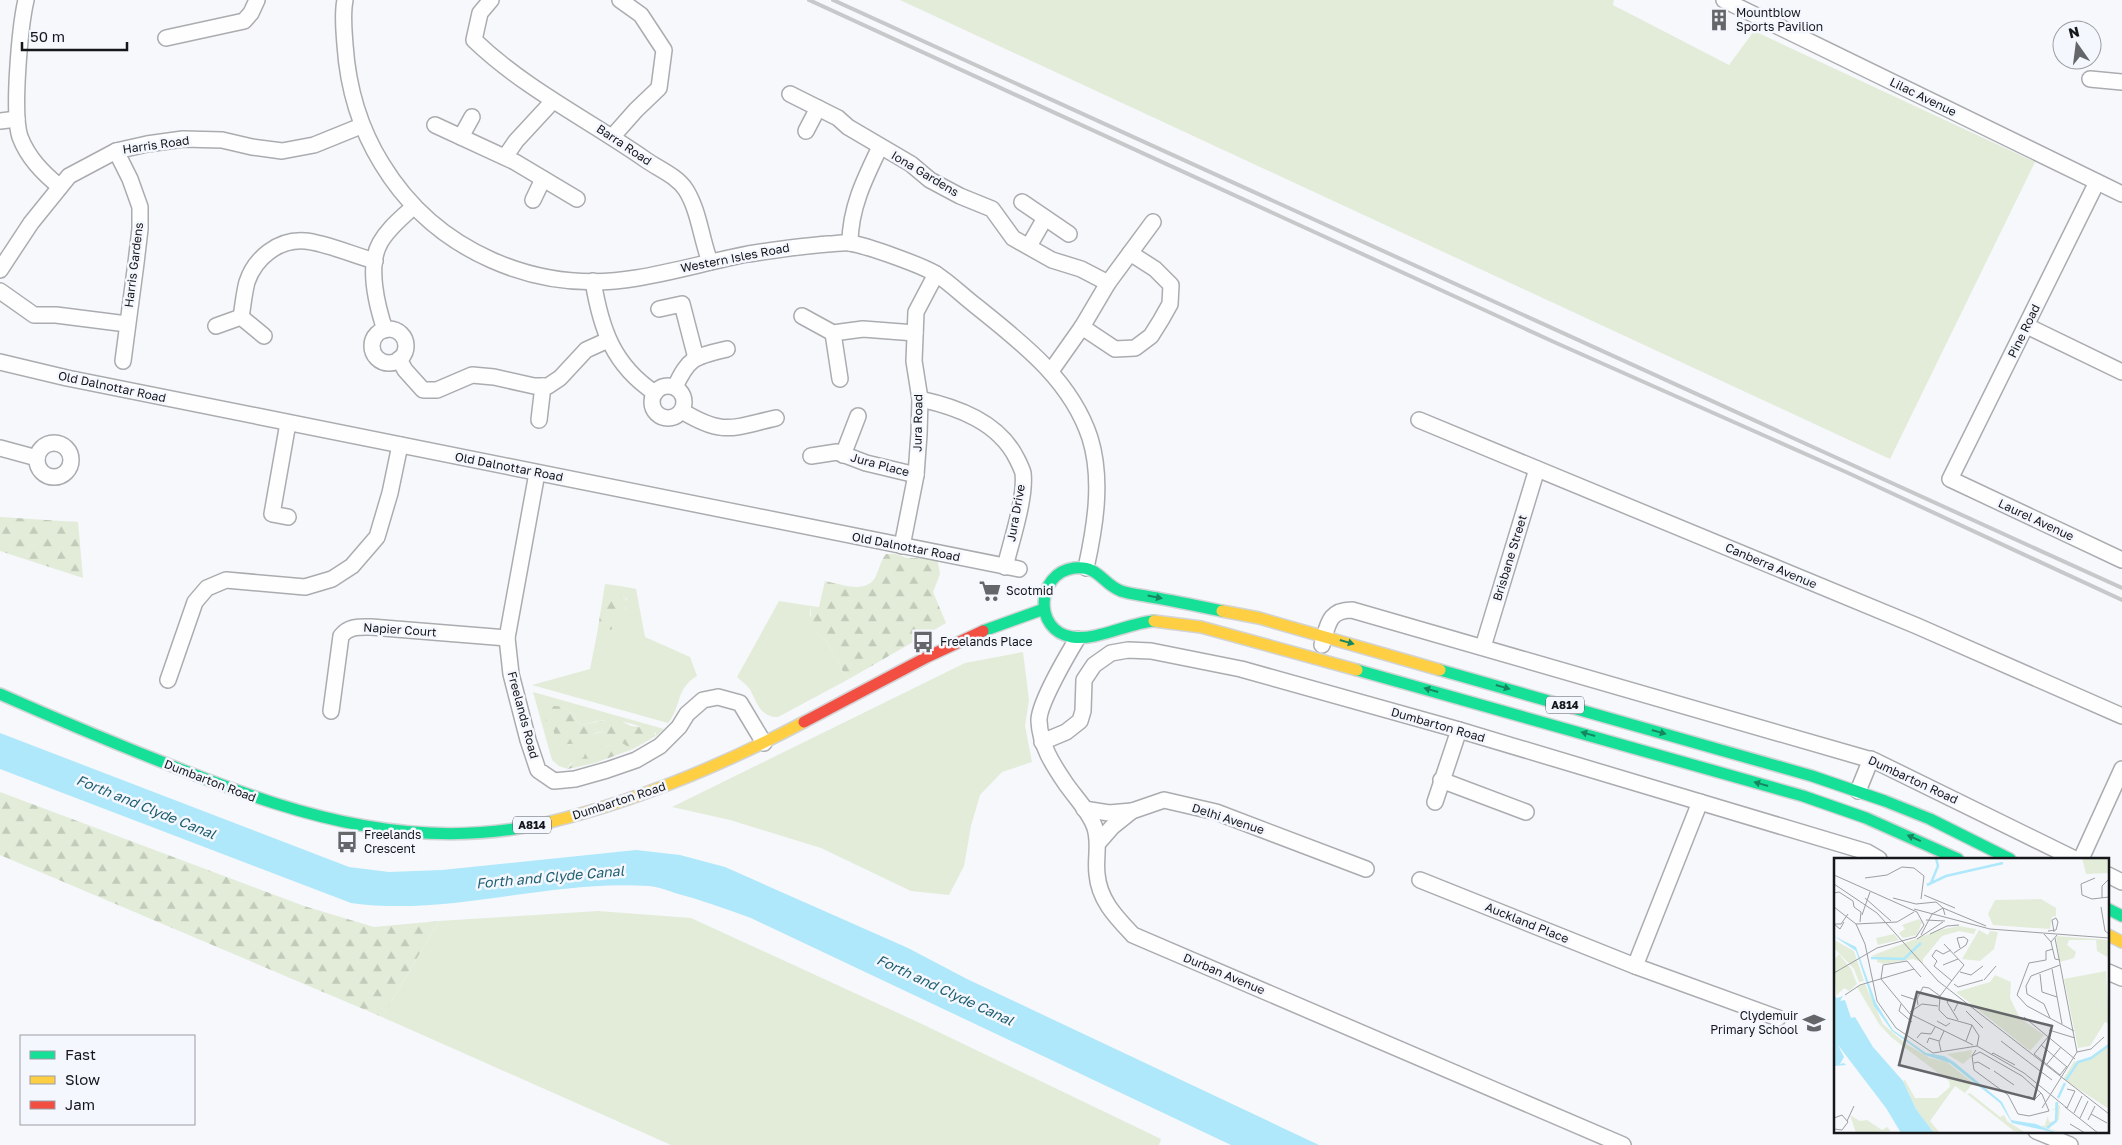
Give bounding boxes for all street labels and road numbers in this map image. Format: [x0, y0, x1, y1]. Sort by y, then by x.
street label: Lilac Avenue [1887, 74, 1959, 119]
street label: Barra Road [594, 121, 655, 168]
street label: Harris Road [122, 132, 190, 157]
street label: Iona Gardens [889, 148, 962, 200]
street label: Harris Gardens [121, 221, 146, 308]
street label: Western Isles Road [679, 240, 791, 275]
street label: Pine Road [2004, 302, 2043, 360]
street label: Old Dalnottar Road [57, 368, 167, 405]
street label: Jura Road [909, 394, 926, 452]
street label: Old Dalnottar Road [454, 449, 564, 484]
street label: Jura Place [849, 449, 911, 480]
street label: Jura Drive [1003, 483, 1028, 543]
street label: Laurel Avenue [1996, 495, 2076, 544]
street label: Brisbane Street [1489, 513, 1530, 603]
street label: Old Dalnottar Road [851, 529, 961, 564]
street label: Canberra Avenue [1723, 539, 1819, 592]
street label: Napier Court [363, 619, 437, 640]
street label: Freelands Road [505, 670, 542, 760]
road number: A814 [1546, 696, 1584, 714]
street label: Dumbarton Road [1389, 704, 1487, 745]
street label: Dumbarton Road [1866, 752, 1960, 807]
street label: Dumbarton Road [162, 756, 258, 805]
street label: Dumbarton Road [570, 778, 667, 823]
street label: Delhi Avenue [1190, 800, 1266, 837]
road number: A814 [513, 816, 551, 834]
street label: Auckland Place [1483, 899, 1571, 946]
street label: Durban Avenue [1181, 950, 1267, 998]

